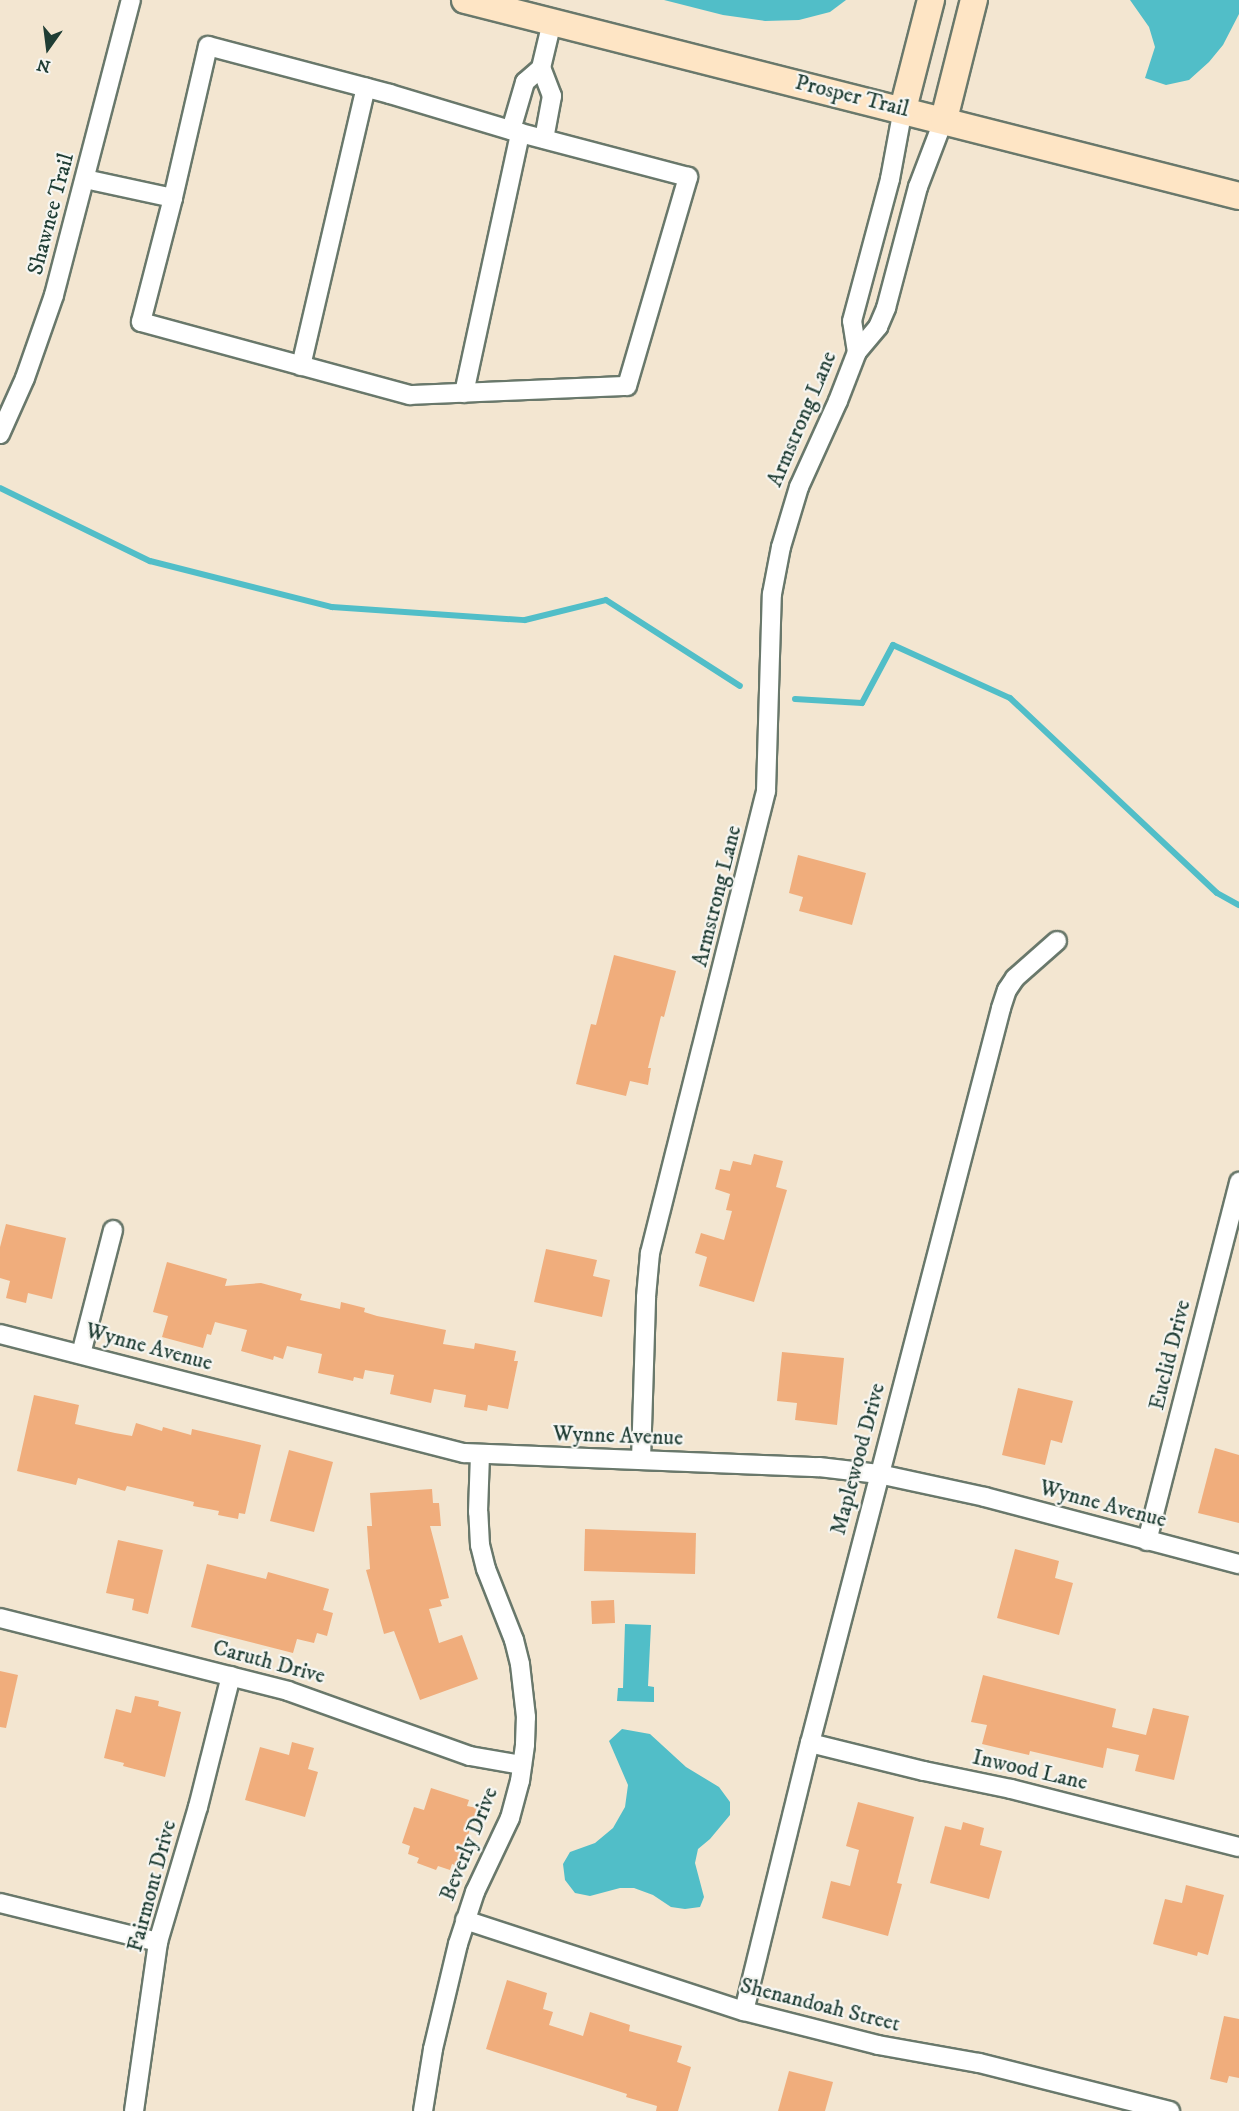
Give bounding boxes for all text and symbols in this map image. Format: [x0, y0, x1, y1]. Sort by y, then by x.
north arrow [18, 18, 78, 78]
text: N [35, 54, 52, 77]
street label: Prosper Trail [792, 69, 912, 123]
street label: Shawnee Trail [22, 150, 80, 278]
street label: Armstrong Lane [762, 347, 842, 491]
street label: Armstrong Lane [687, 823, 747, 969]
street label: Euclid Drive [1144, 1297, 1196, 1413]
street label: Wynne Avenue [83, 1317, 215, 1377]
street label: Maplewood Drive [825, 1380, 891, 1538]
street label: Wynne Avenue [552, 1421, 684, 1451]
street label: Wynne Avenue [1037, 1474, 1169, 1534]
street label: Caruth Drive [210, 1634, 328, 1690]
street label: Inwood Lane [970, 1744, 1090, 1796]
street label: Beverly Drive [434, 1783, 504, 1905]
street label: Fairmont Drive [122, 1817, 182, 1955]
street label: Shenandoah Street [737, 1972, 903, 2038]

